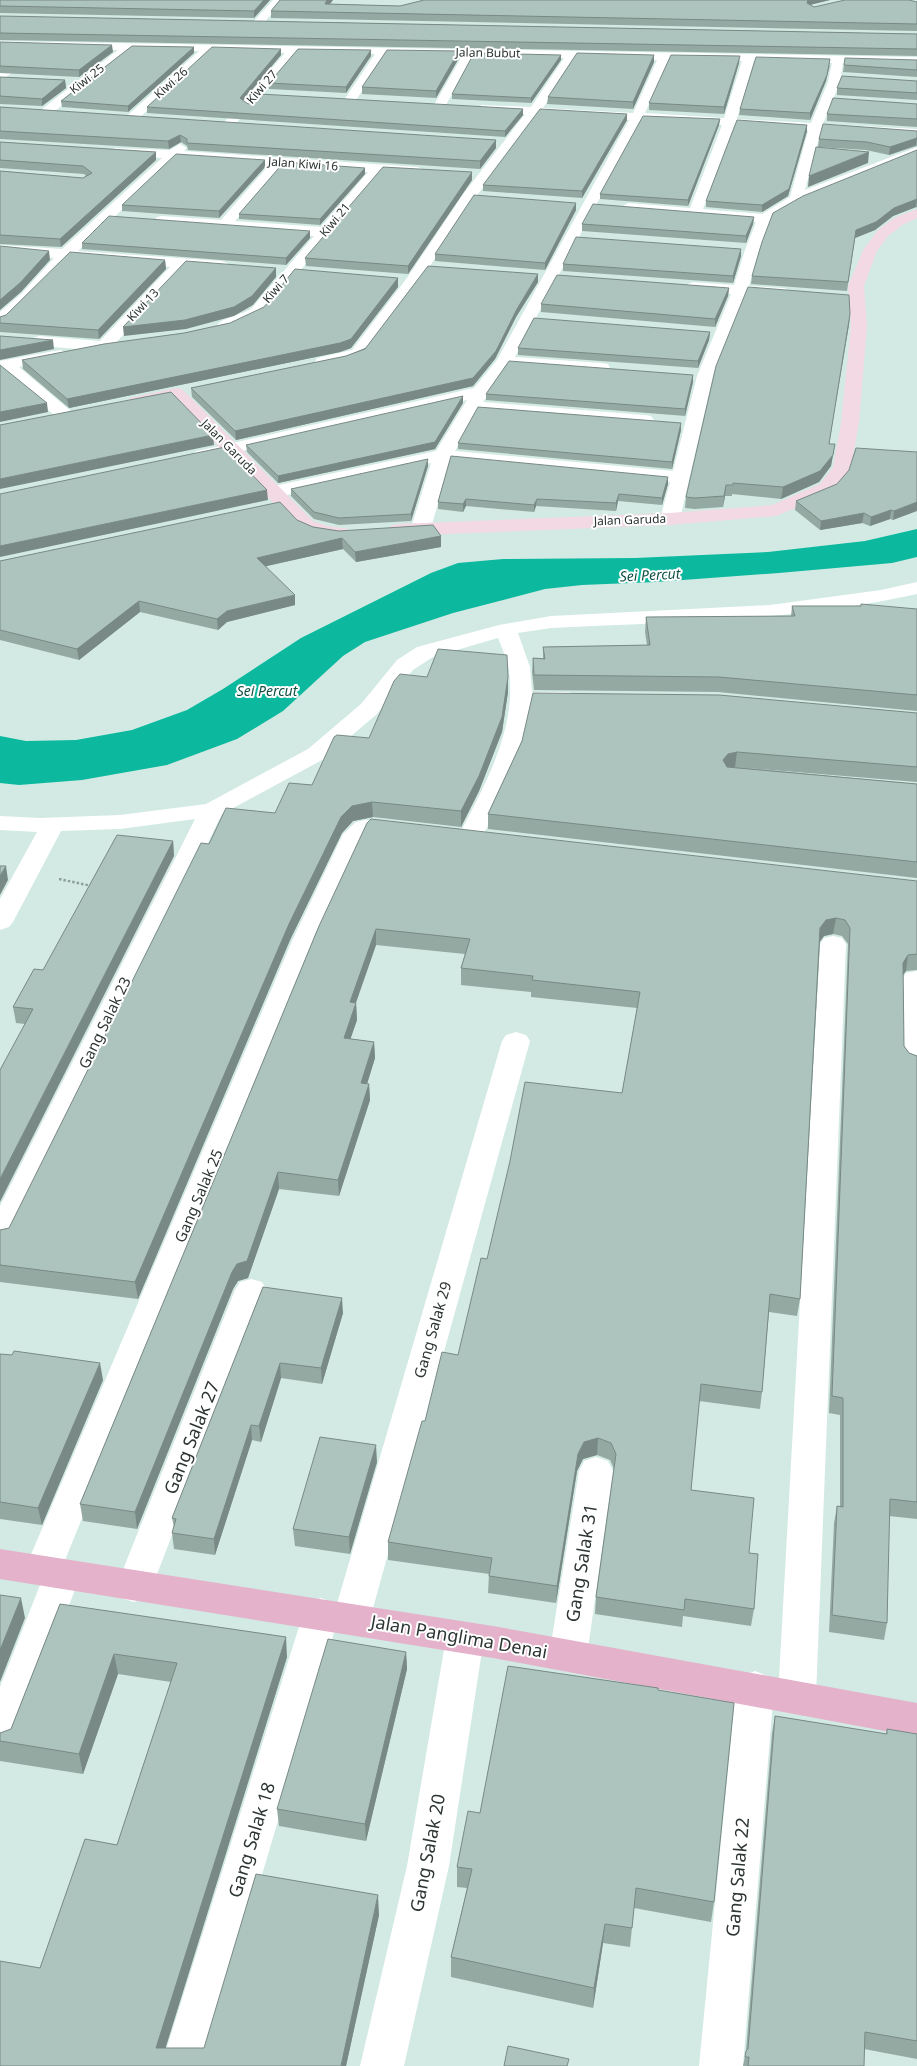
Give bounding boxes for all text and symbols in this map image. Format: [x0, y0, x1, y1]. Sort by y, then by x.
street label: Jalan Bubut [455, 43, 521, 62]
street label: Kiwi 25 [66, 60, 108, 98]
street label: Kiwi 26 [150, 63, 191, 102]
street label: Kiwi 27 [242, 66, 281, 107]
street label: Jalan Kiwi 16 [266, 153, 339, 174]
street label: Kiwi 21 [315, 199, 354, 240]
street label: Kiwi 7 [258, 271, 293, 307]
street label: Kiwi 13 [123, 284, 163, 325]
street label: Jalan Garuda [197, 414, 261, 478]
street label: Jalan Garuda [593, 510, 666, 529]
water label: Sei Percut [619, 563, 682, 586]
water label: Sei Percut [237, 681, 299, 700]
street label: Gang Salak 23 [73, 973, 135, 1072]
street label: Gang Salak 25 [169, 1146, 227, 1245]
street label: Gang Salak 29 [409, 1279, 455, 1380]
street label: Gang Salak 27 [158, 1378, 225, 1498]
street label: Gang Salak 31 [560, 1502, 602, 1624]
street label: Jalan Panglima Denai [367, 1608, 549, 1663]
street label: Gang Salak 18 [222, 1779, 280, 1900]
street label: Gang Salak 20 [404, 1792, 450, 1914]
street label: Gang Salak 22 [720, 1816, 754, 1938]

